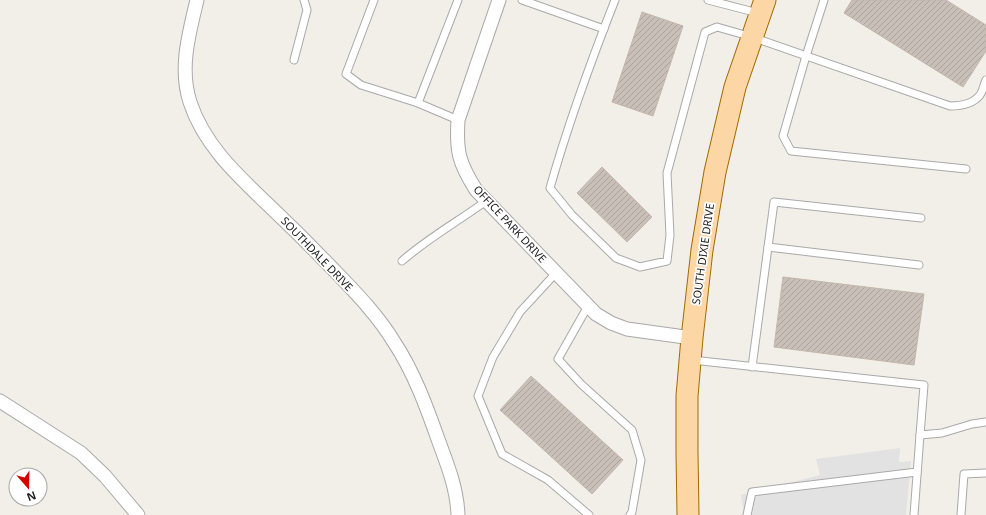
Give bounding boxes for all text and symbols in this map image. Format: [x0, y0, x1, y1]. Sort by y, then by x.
street label: OFFICE PARK DRIVE [471, 182, 550, 266]
street label: SOUTH DIXIE DRIVE [688, 202, 717, 305]
street label: SOUTHDALE DRIVE [278, 213, 357, 294]
north arrow [8, 467, 48, 507]
text: N [25, 488, 38, 505]

